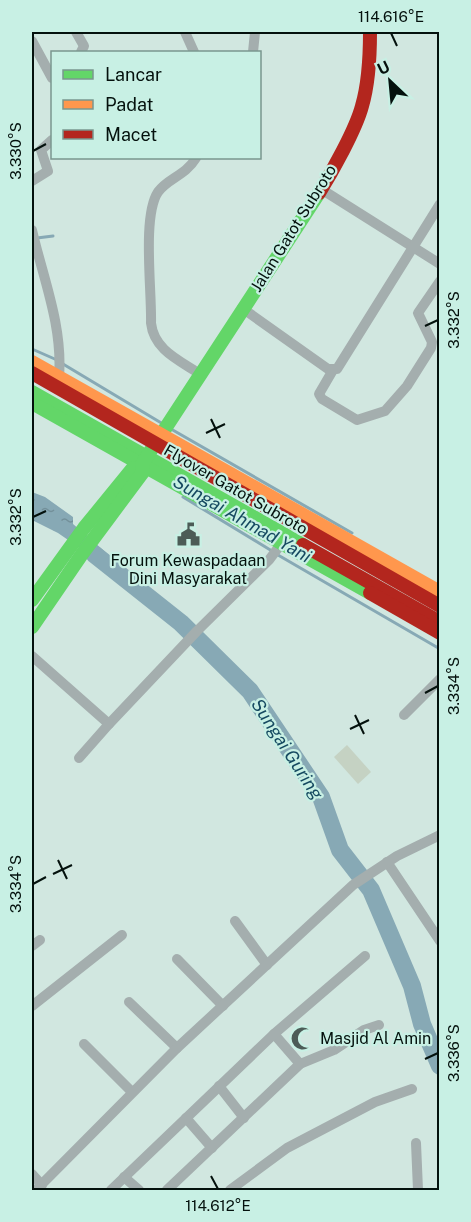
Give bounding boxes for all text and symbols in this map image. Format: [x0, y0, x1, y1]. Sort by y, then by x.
text: 114.616°E [358, 8, 424, 25]
legend [51, 51, 261, 159]
north arrow [360, 51, 420, 111]
text: U [374, 57, 393, 79]
text: Lancar [105, 64, 162, 85]
text: Padat [105, 94, 154, 115]
text: 3.330°S [7, 122, 24, 180]
text: Macet [105, 124, 157, 145]
street label: Jalan Gatot Subroto [247, 161, 340, 295]
text: 3.332°S [445, 291, 462, 349]
street label: Flyover Gatot Subroto [160, 440, 311, 538]
water label: Sungai Ahmad Yani [170, 471, 315, 567]
text: 3.332°S [7, 488, 24, 546]
public building icon: Forum Kewaspadaan Dini Masyarakat [175, 522, 201, 548]
place label: Forum Kewaspadaan Dini Masyarakat [111, 551, 265, 588]
text: 3.334°S [445, 657, 462, 715]
water label: Sungai Guring [247, 694, 328, 803]
text: 3.334°S [7, 855, 24, 913]
text: 3.336°S [445, 1024, 462, 1082]
mosque icon: Masjid Al Amin [289, 1025, 315, 1051]
place label: Masjid Al Amin [320, 1029, 431, 1048]
text: 114.612°E [185, 1197, 251, 1214]

